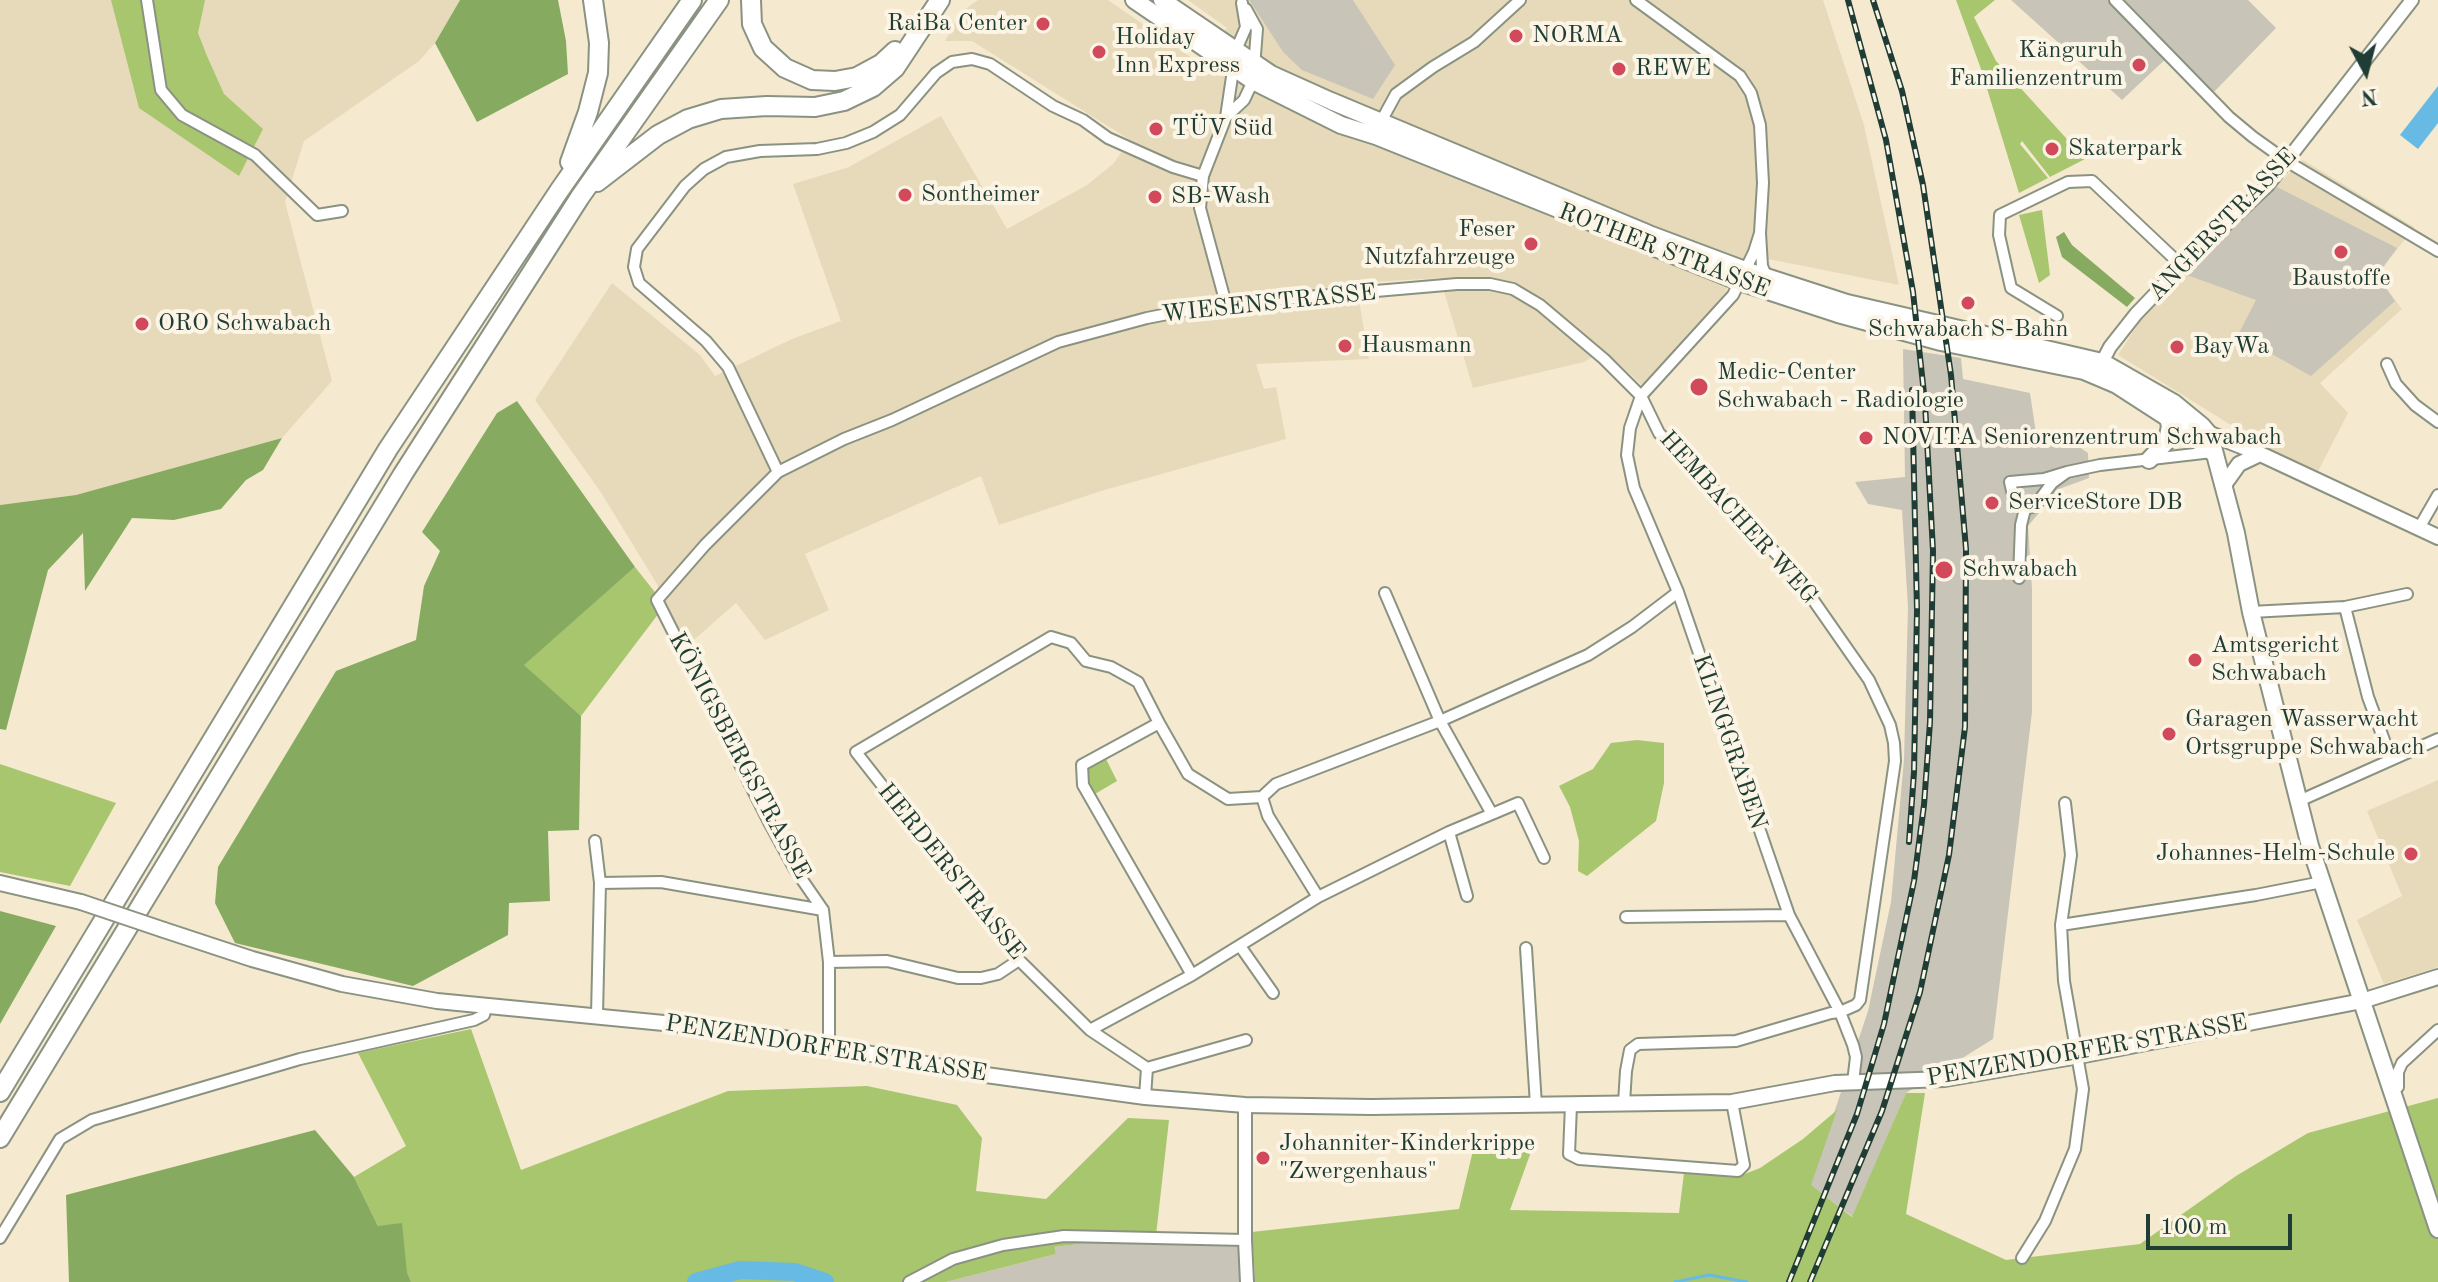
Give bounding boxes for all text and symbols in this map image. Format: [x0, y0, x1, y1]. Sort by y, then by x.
place label: RaiBa Center [887, 10, 1027, 38]
marker: RaiBa Center [1034, 15, 1052, 33]
place label: NORMA [1532, 22, 1623, 50]
place label: Holiday Inn Express [1115, 24, 1240, 80]
marker: NORMA [1507, 27, 1525, 45]
north arrow [2326, 32, 2406, 112]
place label: Känguruh Familienzentrum [1949, 37, 2123, 93]
marker: Holiday Inn Express [1090, 43, 1108, 61]
place label: REWE [1635, 55, 1711, 83]
marker: Känguruh Familienzentrum [2130, 56, 2148, 74]
marker: REWE [1610, 60, 1628, 78]
text: N [2359, 84, 2379, 108]
place label: TÜV Süd [1172, 115, 1273, 143]
marker: TÜV Süd [1147, 120, 1165, 138]
place label: Skaterpark [2068, 135, 2183, 163]
marker: Skaterpark [2043, 140, 2061, 158]
street label: ANGERSTRASSE [2143, 142, 2303, 308]
place label: Sontheimer [921, 181, 1040, 209]
place label: SB-Wash [1171, 183, 1270, 211]
marker: Sontheimer [896, 186, 914, 204]
marker: SB-Wash [1146, 188, 1164, 206]
street label: ROTHER STRASSE [1554, 197, 1774, 305]
place label: Feser Nutzfahrzeuge [1364, 216, 1515, 272]
marker: Feser Nutzfahrzeuge [1522, 235, 1540, 253]
marker: Baustoffe [2332, 243, 2350, 261]
place label: Baustoffe [2292, 265, 2390, 293]
street label: WIESENSTRASSE [1160, 278, 1378, 330]
marker: Schwabach S-Bahn [1959, 294, 1977, 312]
place label: ORO Schwabach [158, 310, 331, 338]
marker: ORO Schwabach [133, 315, 151, 333]
place label: Schwabach S-Bahn [1868, 316, 2068, 344]
place label: Hausmann [1361, 332, 1472, 360]
place label: BayWa [2193, 333, 2269, 361]
marker: Hausmann [1336, 337, 1354, 355]
marker: BayWa [2168, 338, 2186, 356]
place label: Medic-Center Schwabach - Radiologie [1717, 359, 1964, 415]
marker: Medic-Center Schwabach - Radiologie [1688, 376, 1710, 398]
place label: NOVITA Seniorenzentrum Schwabach [1882, 424, 2282, 452]
street label: HEMBACHER WEG [1653, 425, 1823, 611]
marker: NOVITA Seniorenzentrum Schwabach [1857, 429, 1875, 447]
place label: ServiceStore DB [2008, 489, 2183, 517]
marker: ServiceStore DB [1983, 494, 2001, 512]
place label: Schwabach [1962, 556, 2078, 584]
marker: Schwabach [1933, 559, 1955, 581]
street label: KÖNIGSBERGSTRASSE [662, 628, 816, 884]
place label: Amtsgericht Schwabach [2211, 632, 2339, 688]
street label: KLINGGRABEN [1685, 650, 1773, 834]
marker: Amtsgericht Schwabach [2186, 651, 2204, 669]
place label: Garagen Wasserwacht Ortsgruppe Schwabach [2185, 706, 2424, 762]
marker: Garagen Wasserwacht Ortsgruppe Schwabach [2160, 725, 2178, 743]
street label: HERDERSTRASSE [871, 778, 1031, 966]
place label: Johannes-Helm-Schule [2156, 840, 2395, 868]
marker: Johannes-Helm-Schule [2402, 845, 2420, 863]
street label: PENZENDORFER STRASSE [663, 1009, 989, 1089]
street label: PENZENDORFER STRASSE [1924, 1009, 2250, 1093]
place label: Johanniter-Kinderkrippe "Zwergenhaus" [1279, 1130, 1535, 1186]
marker: Johanniter-Kinderkrippe "Zwergenhaus" [1254, 1149, 1272, 1167]
scale bar [2150, 1198, 2296, 1248]
text: 100 m [2160, 1216, 2228, 1240]

